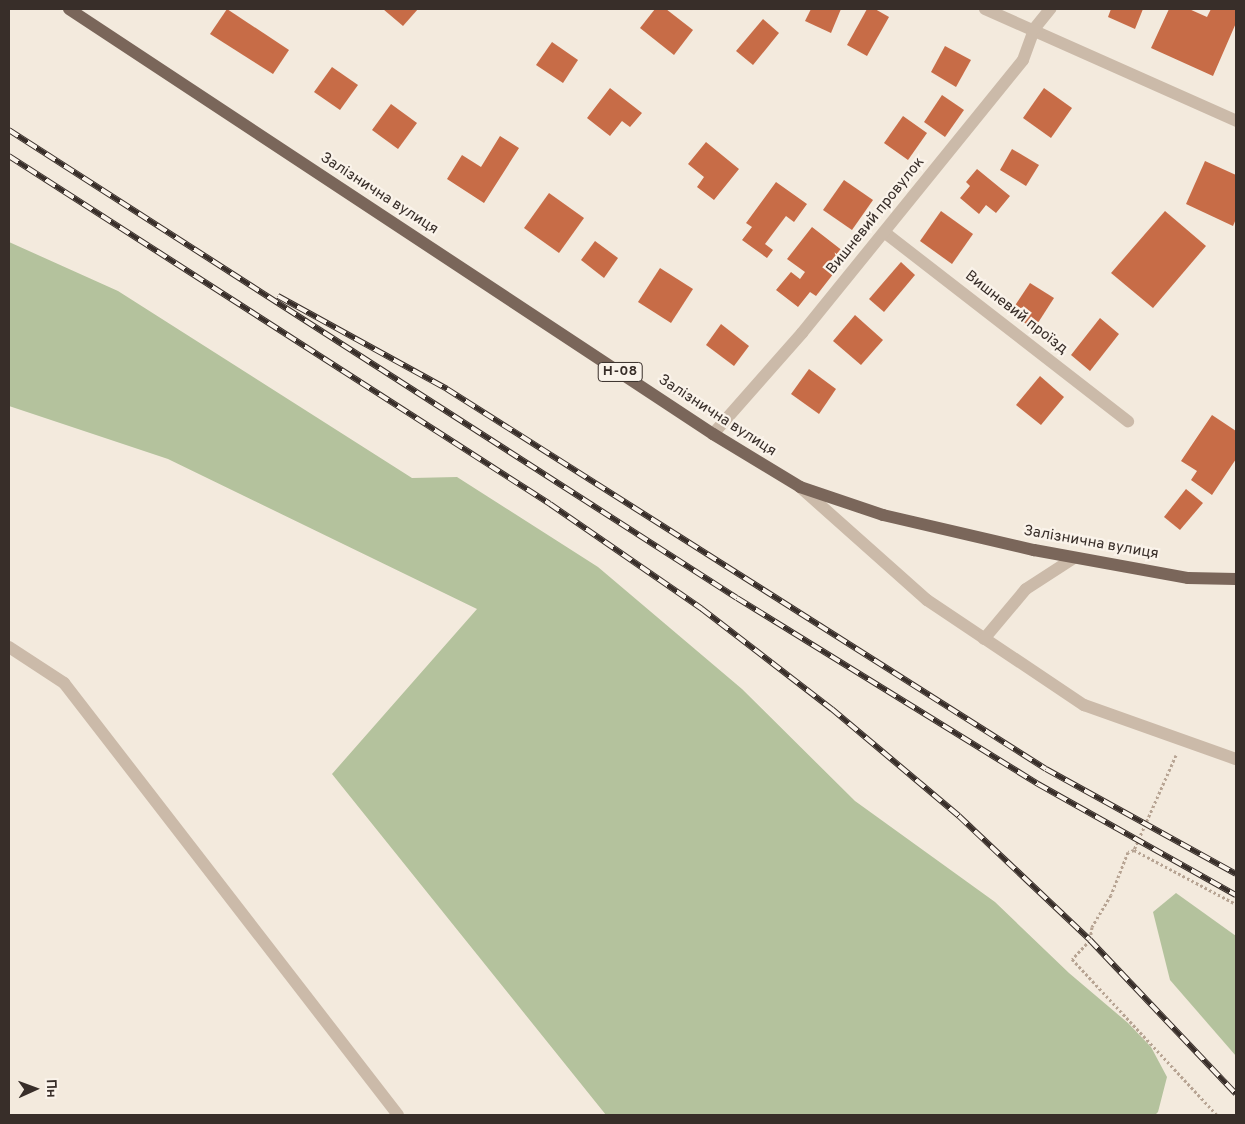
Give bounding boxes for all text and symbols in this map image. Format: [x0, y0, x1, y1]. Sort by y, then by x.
street label: Залізнична вулиця [317, 149, 441, 239]
street label: Вишневий провулок [823, 154, 929, 278]
street label: Вишневий проїзд [961, 267, 1071, 359]
road number: Н-08 [598, 361, 642, 384]
street label: Залізнична вулиця [655, 371, 779, 461]
street label: Залізнична вулиця [1022, 522, 1160, 564]
north arrow [10, 1064, 60, 1114]
text: Пн [42, 1079, 59, 1098]

